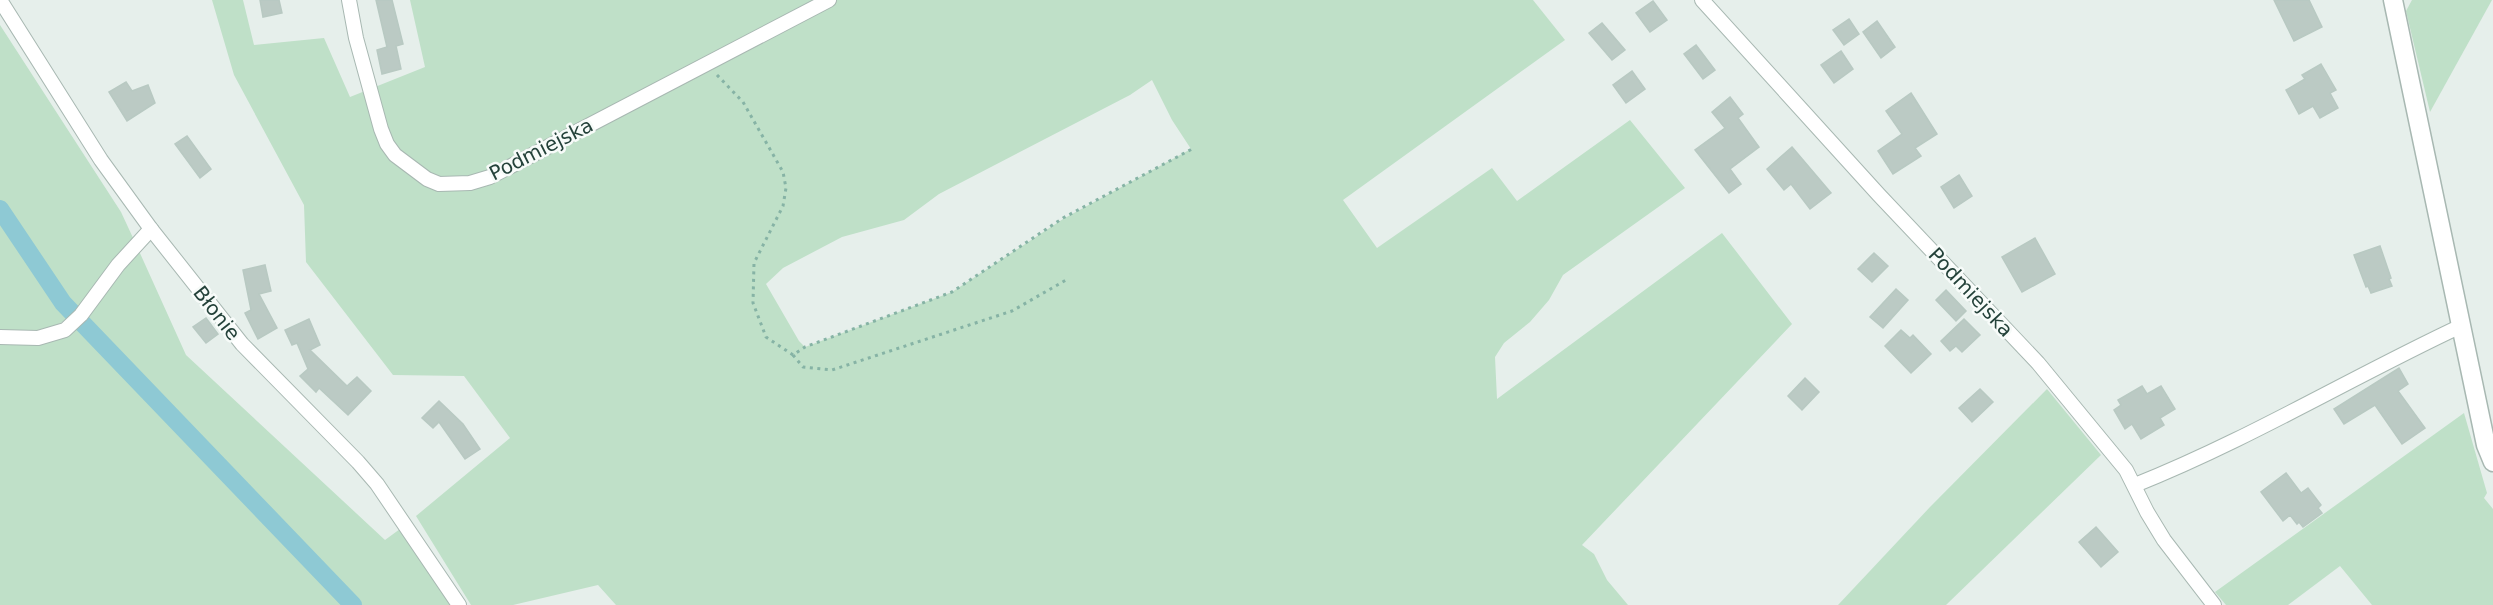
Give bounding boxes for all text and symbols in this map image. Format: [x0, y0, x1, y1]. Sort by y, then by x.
street label: Podmiejska [485, 113, 597, 185]
street label: Podmiejska [1924, 242, 2018, 342]
street label: Błonie [188, 281, 246, 345]

